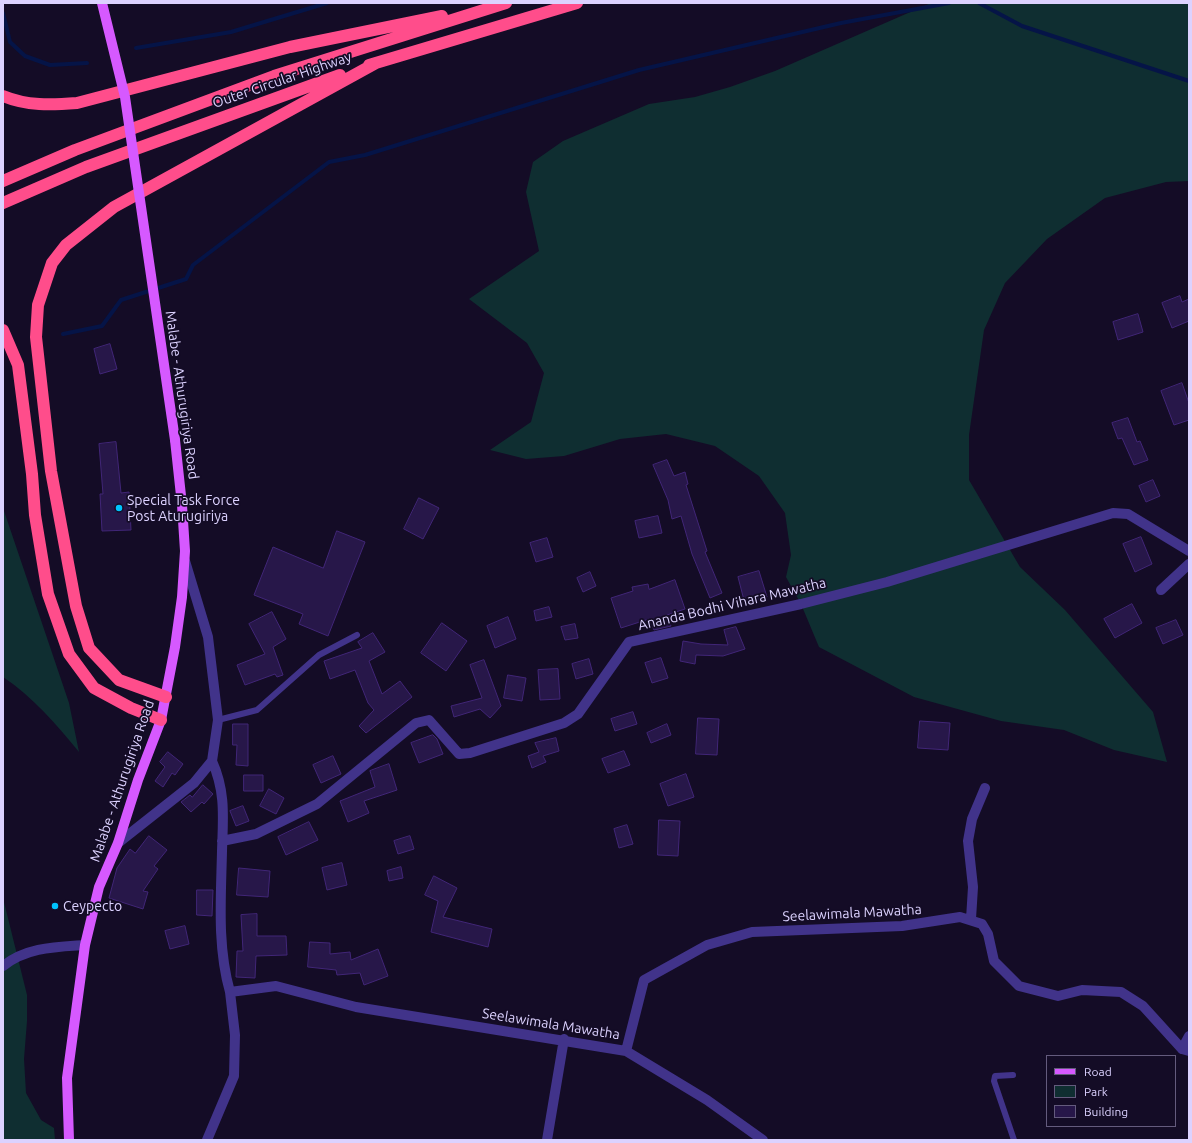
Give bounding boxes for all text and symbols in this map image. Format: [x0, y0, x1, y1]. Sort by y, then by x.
street label: Outer Circular Highway [210, 48, 354, 112]
street label: Malabe - Athurugiriya Road [162, 310, 202, 480]
place label: Special Task Force Post Aturugiriya [127, 492, 240, 524]
marker: Special Task Force Post Aturugiriya [114, 503, 124, 513]
street label: Ananda Bodhi Vihara Mawatha [636, 574, 828, 634]
street label: Malabe - Athurugiriya Road [86, 698, 158, 864]
place label: Ceypecto [63, 898, 122, 914]
marker: Ceypecto [50, 901, 60, 911]
street label: Seelawimala Mawatha [782, 901, 922, 925]
street label: Seelawimala Mawatha [481, 1005, 621, 1043]
legend [1046, 1055, 1176, 1127]
text: Road [1084, 1065, 1112, 1078]
text: Park [1084, 1085, 1108, 1098]
text: Building [1084, 1105, 1128, 1118]

